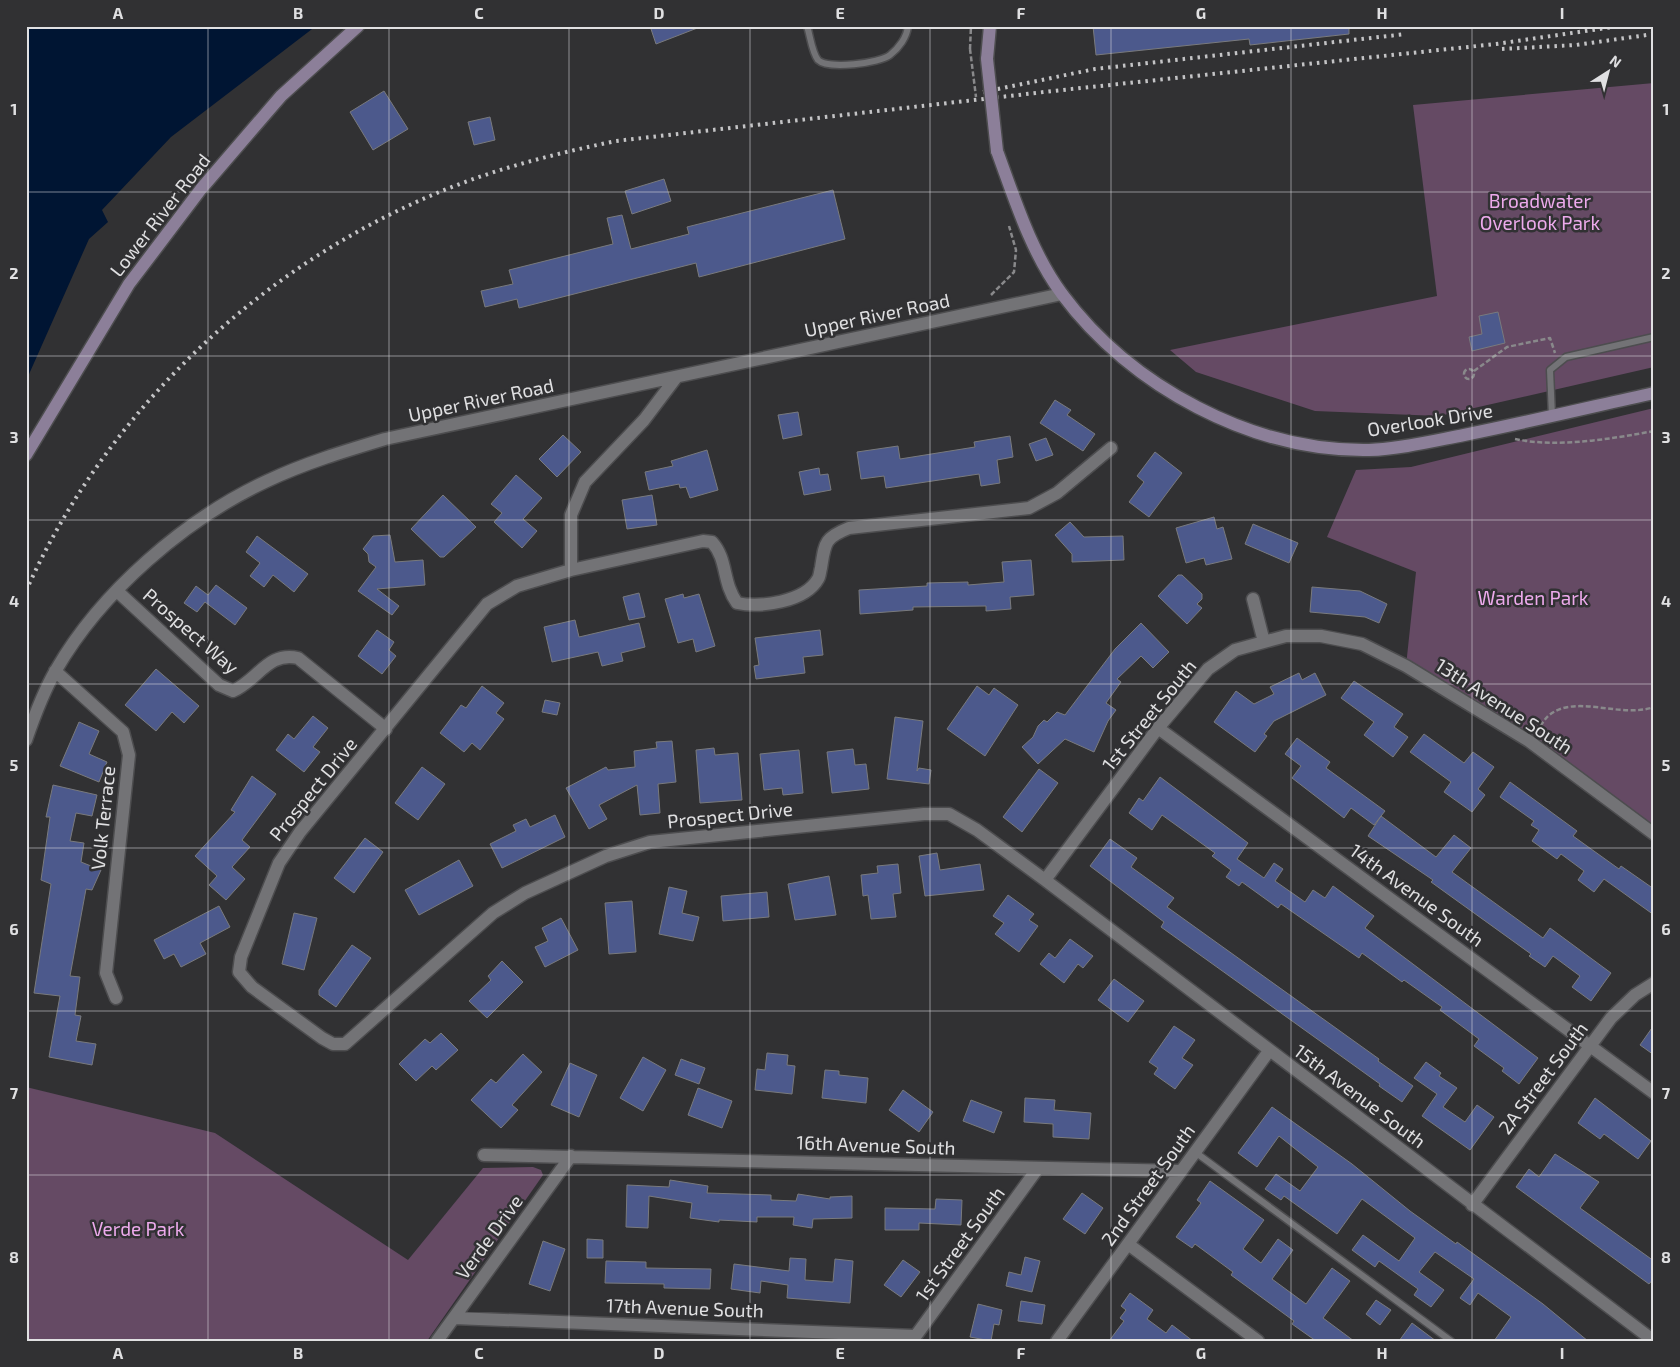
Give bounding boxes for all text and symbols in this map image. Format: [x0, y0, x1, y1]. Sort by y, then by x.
text: A [113, 3, 124, 22]
text: B [293, 3, 303, 22]
text: C [474, 3, 484, 22]
text: D [654, 3, 665, 22]
text: E [835, 3, 845, 22]
text: F [1017, 3, 1026, 22]
text: G [1196, 3, 1206, 22]
text: H [1376, 3, 1388, 22]
text: I [1560, 3, 1564, 22]
north arrow [1582, 48, 1632, 98]
text: N [1607, 51, 1625, 71]
text: 1 [11, 99, 17, 118]
text: 1 [1663, 99, 1669, 118]
street label: Lower River Road [105, 149, 215, 281]
park label: Broadwater Overlook Park [1480, 189, 1600, 234]
text: 2 [9, 263, 19, 282]
text: 2 [1661, 263, 1671, 282]
street label: Upper River Road [802, 288, 952, 341]
street label: Upper River Road [406, 373, 556, 426]
street label: Overlook Drive [1366, 398, 1494, 441]
text: 3 [9, 427, 19, 446]
text: 3 [1661, 427, 1671, 446]
street label: Prospect Way [139, 583, 244, 678]
park label: Warden Park [1478, 586, 1589, 609]
text: 4 [9, 591, 19, 610]
text: 4 [1661, 591, 1671, 610]
street label: 13th Avenue South [1431, 653, 1577, 758]
street label: 1st Street South [1097, 654, 1200, 775]
street label: Prospect Drive [264, 732, 361, 845]
text: 5 [10, 755, 19, 774]
text: 5 [1662, 755, 1671, 774]
street label: Volk Terrace [86, 765, 119, 871]
street label: Prospect Drive [666, 796, 794, 833]
street label: 14th Avenue South [1346, 838, 1489, 951]
text: 6 [9, 919, 19, 938]
text: 6 [1661, 919, 1671, 938]
street label: 2A Street South [1493, 1017, 1592, 1138]
street label: 15th Avenue South [1290, 1039, 1430, 1152]
text: 7 [10, 1083, 19, 1102]
text: 7 [1662, 1083, 1671, 1102]
street label: 2nd Street South [1096, 1120, 1199, 1250]
street label: 16th Avenue South [796, 1130, 956, 1159]
street label: 1st Street South [910, 1182, 1009, 1306]
street label: Verde Drive [450, 1190, 527, 1283]
park label: Verde Park [92, 1217, 185, 1240]
text: 8 [9, 1247, 19, 1266]
text: 8 [1661, 1247, 1671, 1266]
street label: 17th Avenue South [606, 1293, 764, 1322]
text: A [113, 1343, 124, 1362]
text: B [293, 1343, 303, 1362]
text: C [474, 1343, 484, 1362]
text: D [654, 1343, 665, 1362]
text: E [835, 1343, 845, 1362]
text: F [1017, 1343, 1026, 1362]
text: G [1196, 1343, 1206, 1362]
text: H [1376, 1343, 1388, 1362]
text: I [1560, 1343, 1564, 1362]

